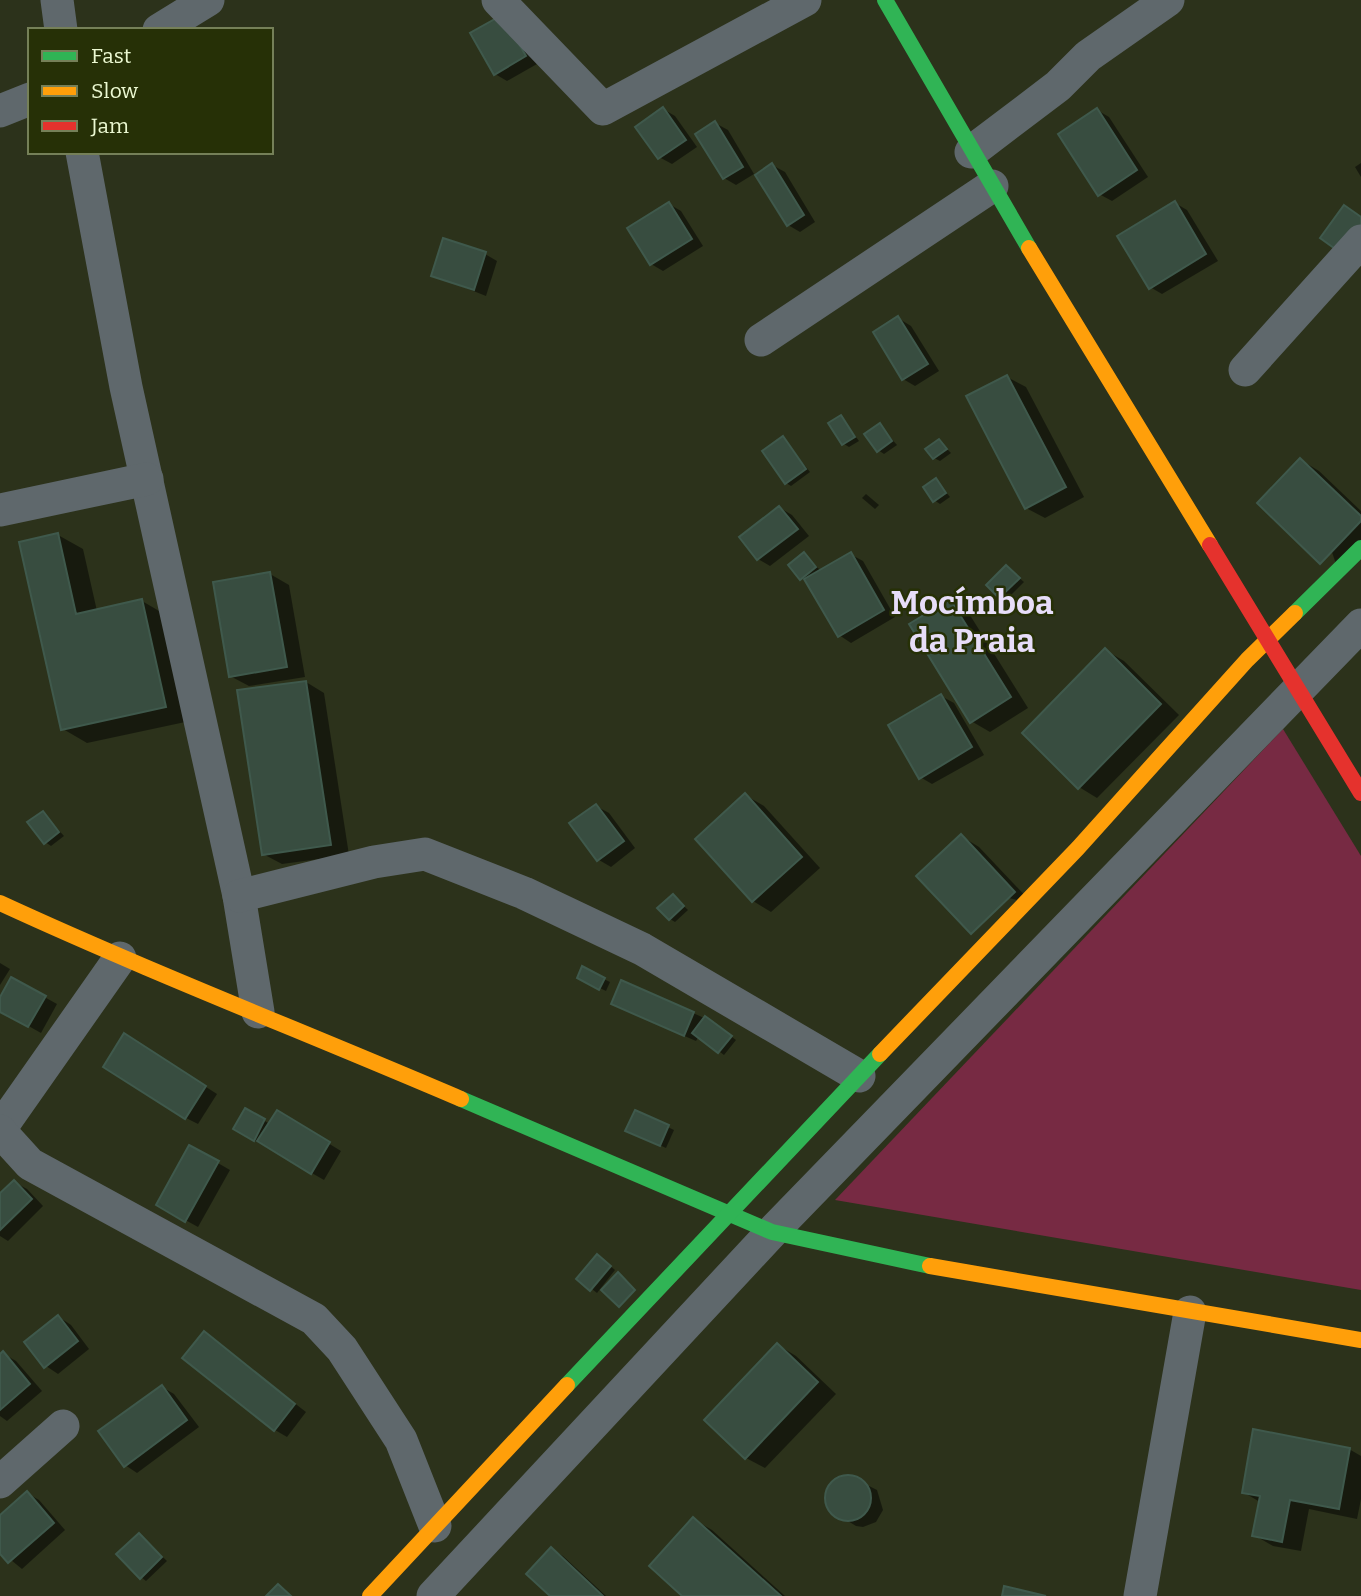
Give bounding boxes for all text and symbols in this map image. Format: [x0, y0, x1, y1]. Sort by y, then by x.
legend [28, 28, 273, 154]
text: Fast [91, 43, 132, 69]
text: Slow [91, 78, 138, 104]
text: Jam [90, 113, 129, 139]
district label: Mocímboa da Praia [890, 583, 1054, 661]

